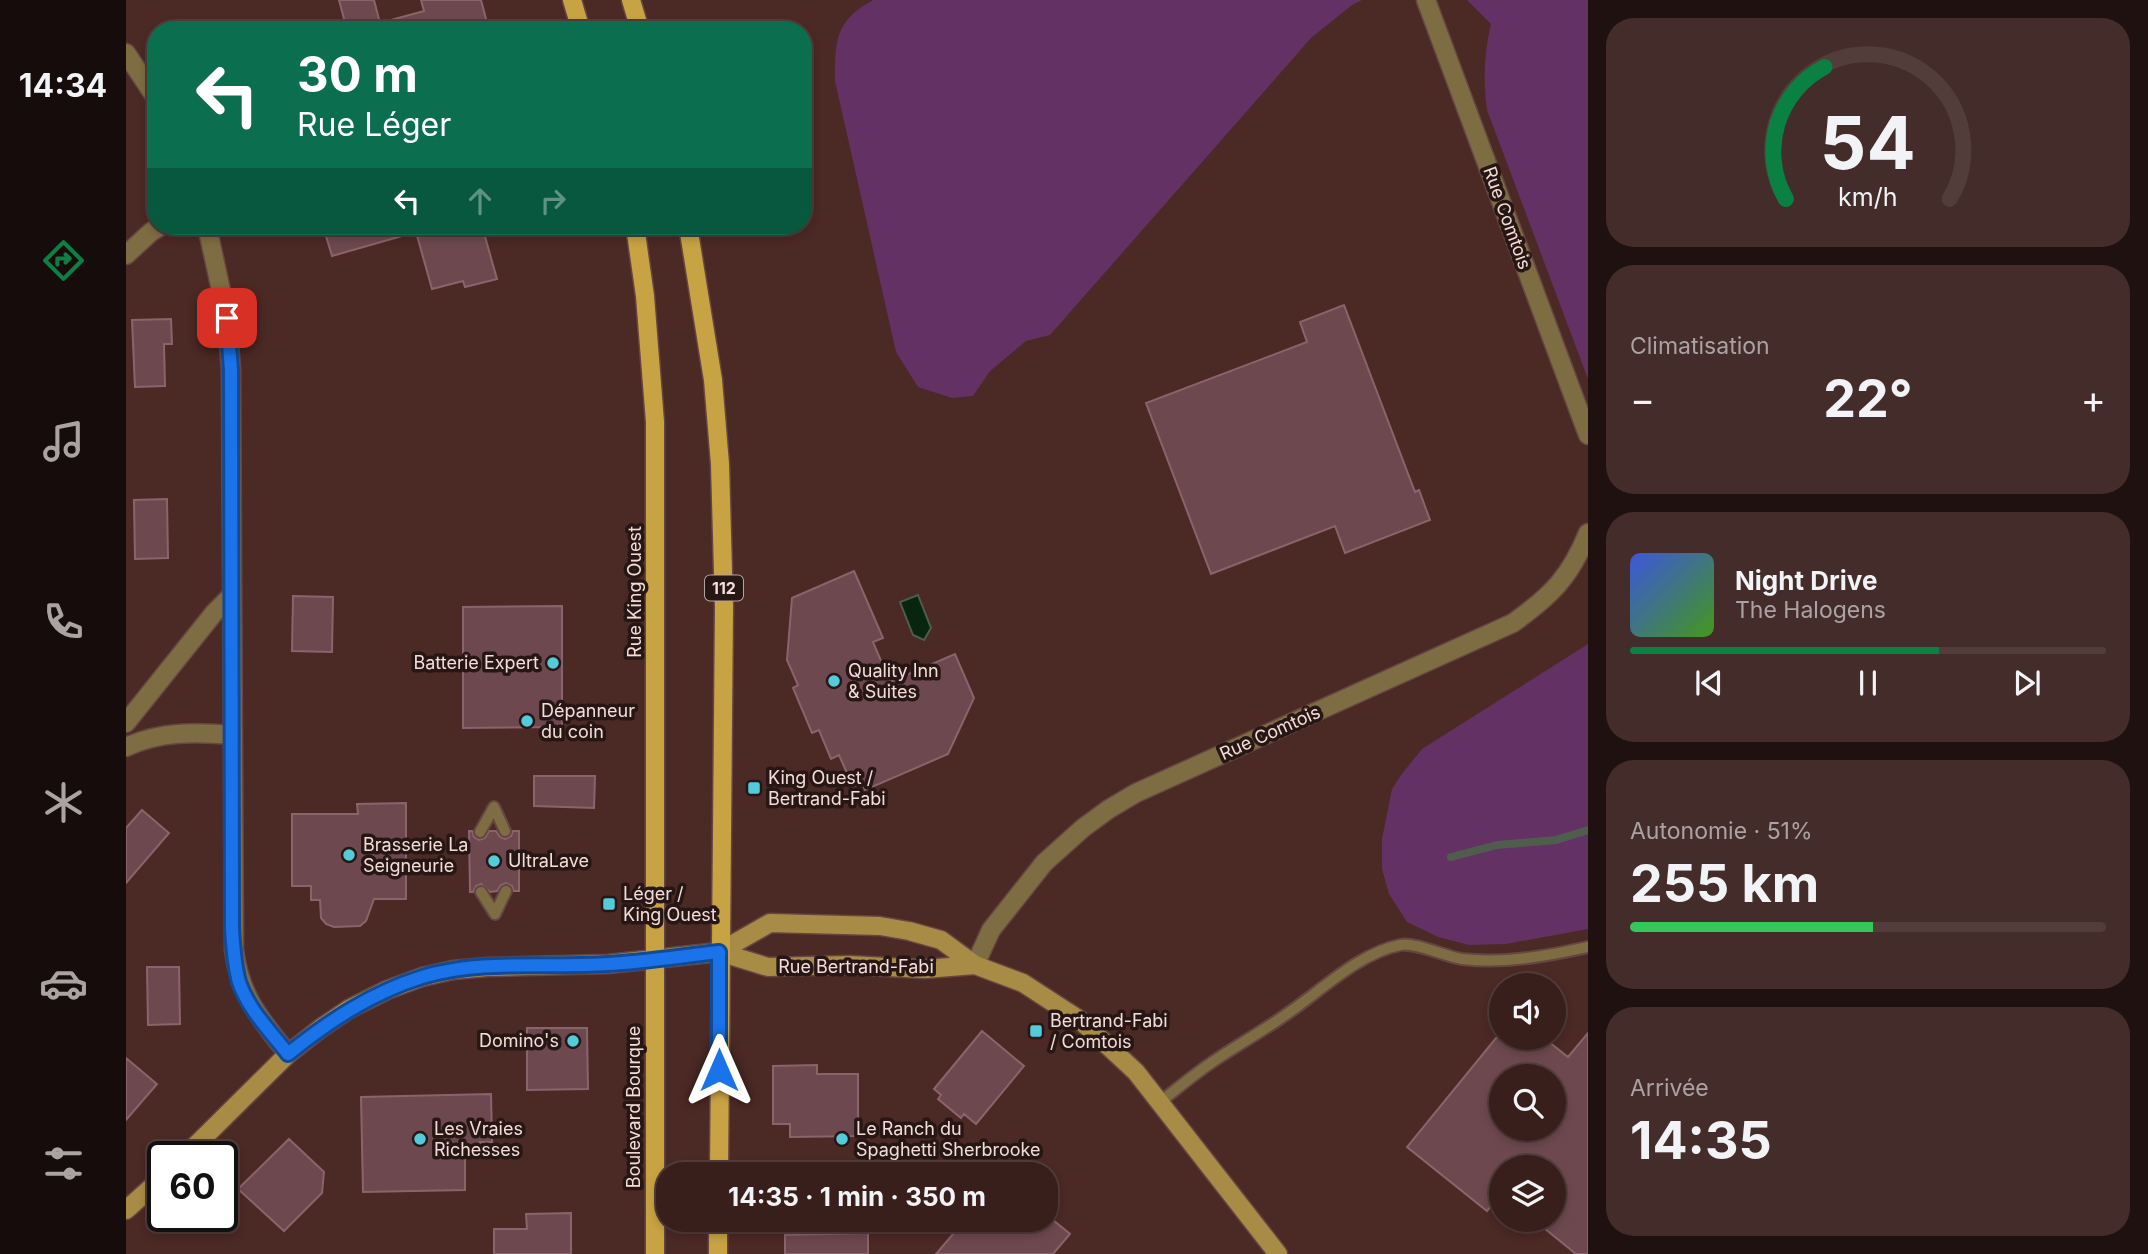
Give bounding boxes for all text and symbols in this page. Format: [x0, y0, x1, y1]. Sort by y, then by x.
text: 30 m [297, 45, 418, 104]
icon: left [182, 49, 273, 140]
text: 14:34 [19, 66, 107, 105]
text: 54 [1820, 98, 1916, 187]
text: Rue Léger [297, 105, 451, 144]
street label: Rue Comtois [1479, 164, 1536, 272]
text: km/h [1838, 181, 1898, 211]
icon: left [388, 182, 426, 220]
icon: ahead [461, 182, 499, 220]
icon: right [534, 182, 572, 220]
icon: directions [39, 236, 88, 285]
pin [197, 288, 257, 348]
icon: arrive [208, 299, 246, 337]
text: Climatisation [1630, 332, 1770, 360]
text: 22° [1823, 367, 1913, 430]
text: − [1630, 376, 1655, 422]
text: + [2081, 376, 2106, 422]
icon: music [39, 417, 88, 466]
street label: Rue King Ouest [624, 526, 645, 658]
text: Night Drive [1735, 565, 1877, 596]
road number: 112 [705, 576, 743, 600]
text: The Halogens [1735, 596, 1886, 624]
icon: phone [39, 597, 88, 646]
place label: Batterie Expert [413, 652, 539, 673]
marker: Batterie Expert [545, 655, 561, 671]
place label: Quality Inn & Suites [848, 660, 939, 702]
icon: previous [1690, 664, 1728, 702]
icon: pause [1849, 664, 1887, 702]
icon: next [2008, 664, 2046, 702]
marker: Quality Inn & Suites [826, 673, 842, 689]
place label: Dépanneur du coin [541, 700, 635, 742]
street label: Rue Comtois [1216, 701, 1323, 764]
marker: Dépanneur du coin [519, 713, 535, 729]
place label: King Ouest / Bertrand-Fabi [768, 767, 886, 809]
icon: climate [39, 778, 88, 827]
marker: King Ouest / Bertrand-Fabi [746, 780, 762, 796]
text: Autonomie · 51% [1630, 817, 1813, 845]
place label: Brasserie La Seigneurie [363, 834, 468, 876]
marker: Brasserie La Seigneurie [341, 847, 357, 863]
place label: UltraLave [508, 850, 589, 871]
text: 255 km [1630, 852, 1819, 915]
marker: UltraLave [486, 853, 502, 869]
place label: Léger / King Ouest [623, 883, 717, 925]
marker: Léger / King Ouest [601, 896, 617, 912]
street label: Rue Bertrand-Fabi [778, 956, 934, 977]
icon: car [39, 959, 88, 1008]
map controls [1489, 973, 1566, 1232]
button: sound [1489, 973, 1566, 1050]
place label: Bertrand-Fabi / Comtois [1050, 1010, 1168, 1052]
marker: Bertrand-Fabi / Comtois [1028, 1023, 1044, 1039]
street label: Boulevard Bourque [623, 1026, 644, 1188]
place label: Domino's [479, 1030, 559, 1051]
marker: Domino's [565, 1033, 581, 1049]
position arrow [682, 1033, 756, 1107]
button: search [1489, 1064, 1566, 1141]
text: Arrivée [1630, 1074, 1709, 1102]
text: 14:35 [1630, 1109, 1772, 1172]
place label: Les Vraies Richesses [434, 1118, 523, 1160]
place label: Le Ranch du Spaghetti Sherbrooke [856, 1118, 1041, 1160]
marker: Les Vraies Richesses [412, 1131, 428, 1147]
marker: Le Ranch du Spaghetti Sherbrooke [834, 1131, 850, 1147]
icon: filters [39, 1139, 88, 1188]
speed limit sign: 60 [147, 1141, 238, 1232]
button: layers [1489, 1155, 1566, 1232]
text: 14:35 · 1 min · 350 m [728, 1181, 986, 1212]

